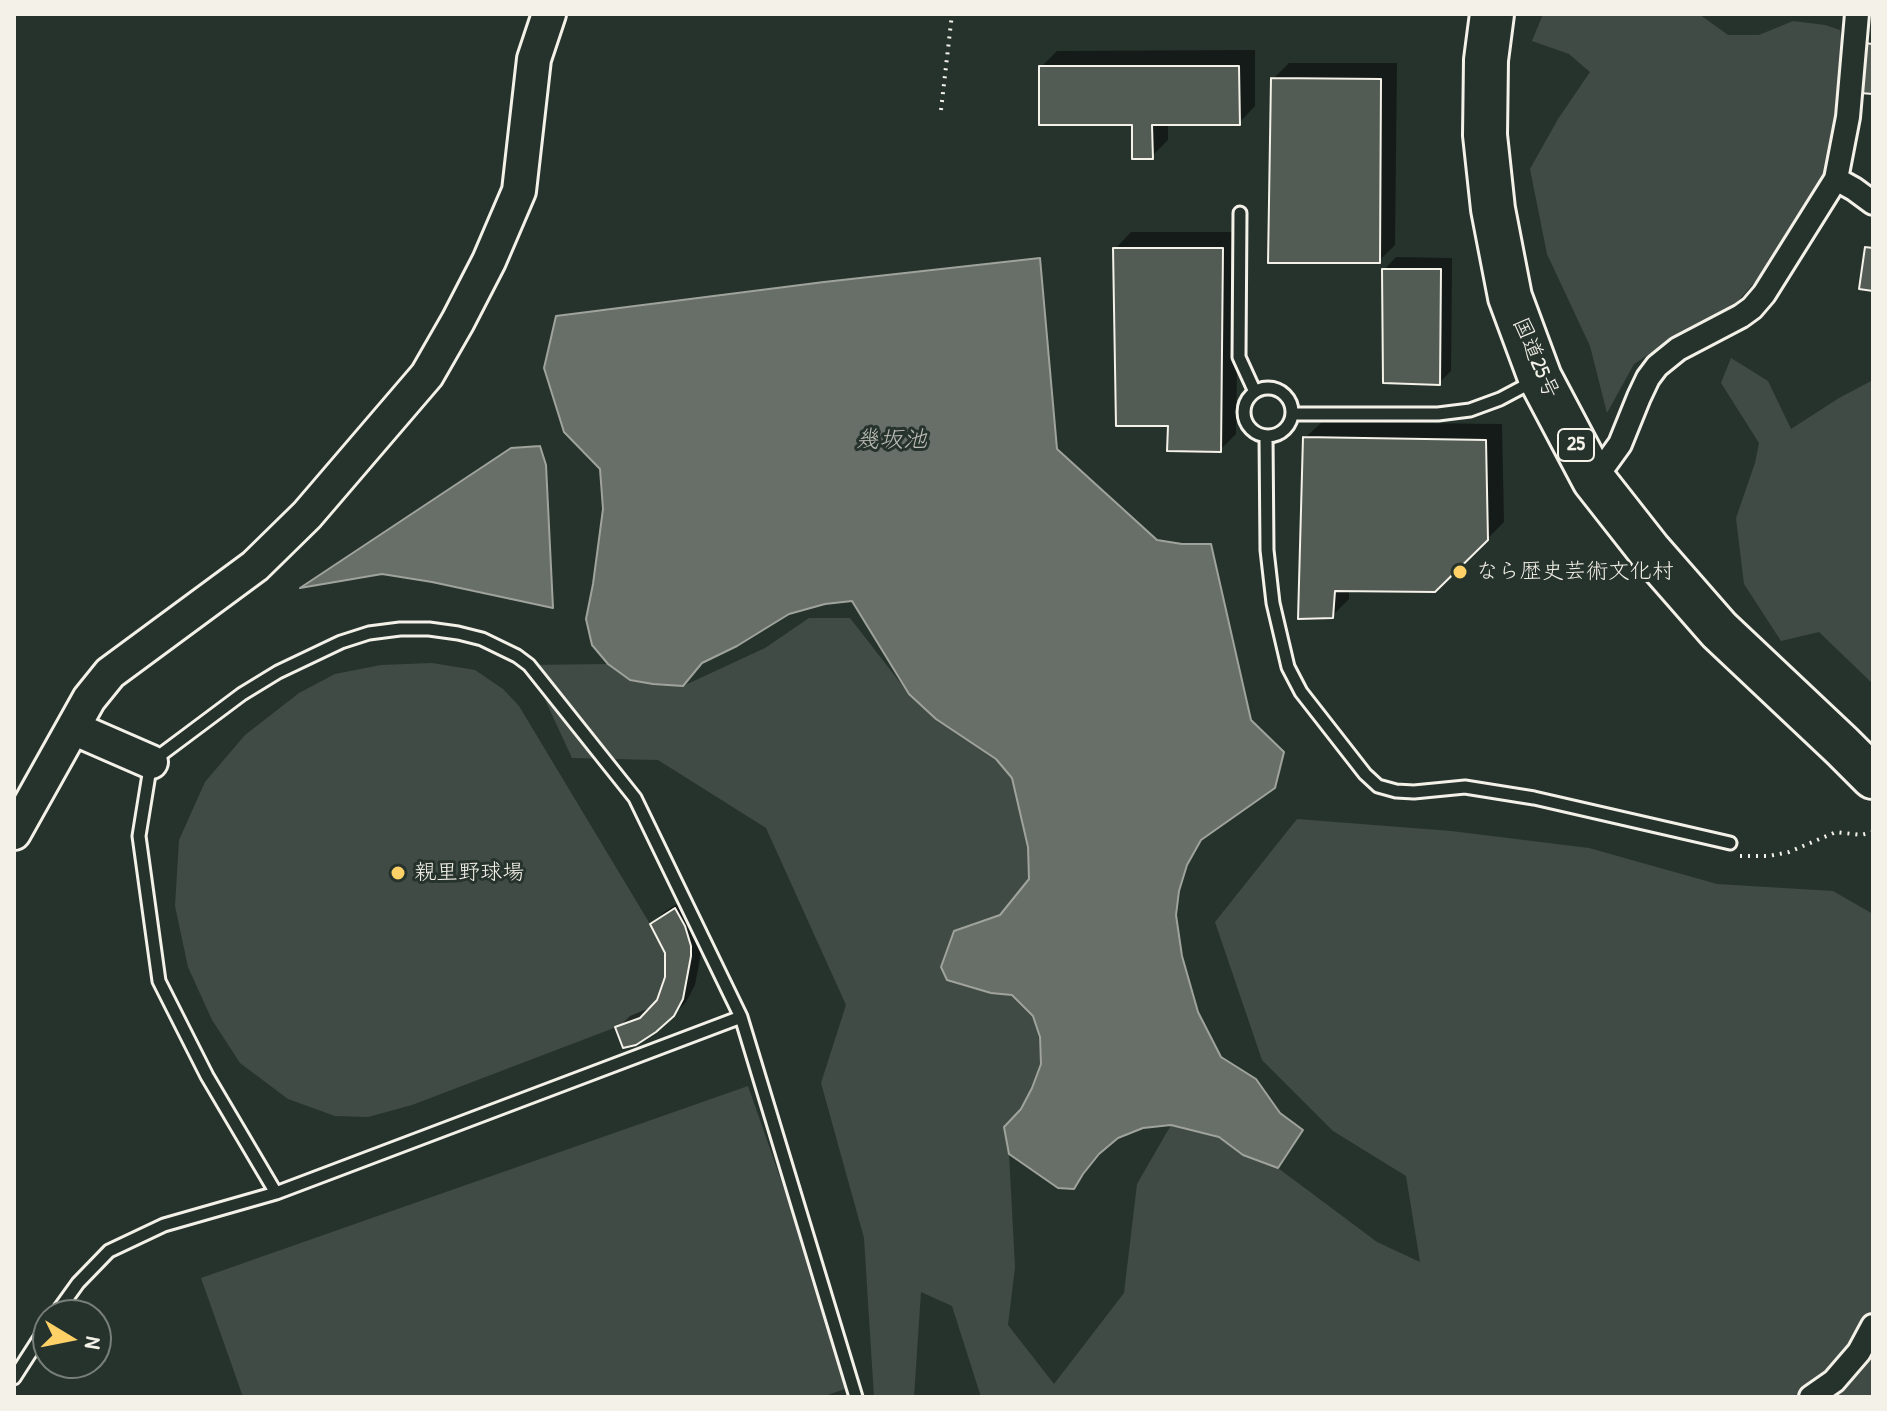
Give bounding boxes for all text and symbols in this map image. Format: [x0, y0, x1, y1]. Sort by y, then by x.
street label: 国道25号 [1506, 313, 1564, 403]
water label: 幾坂池 [855, 427, 927, 455]
road number: 25 [1558, 429, 1594, 461]
place label: なら歴史芸術文化村 [1476, 559, 1674, 585]
marker: なら歴史芸術文化村 [1451, 563, 1469, 581]
place label: 親里野球場 [414, 860, 524, 886]
marker: 親里野球場 [389, 864, 407, 882]
north arrow [32, 1299, 112, 1379]
text: N [78, 1334, 109, 1351]

